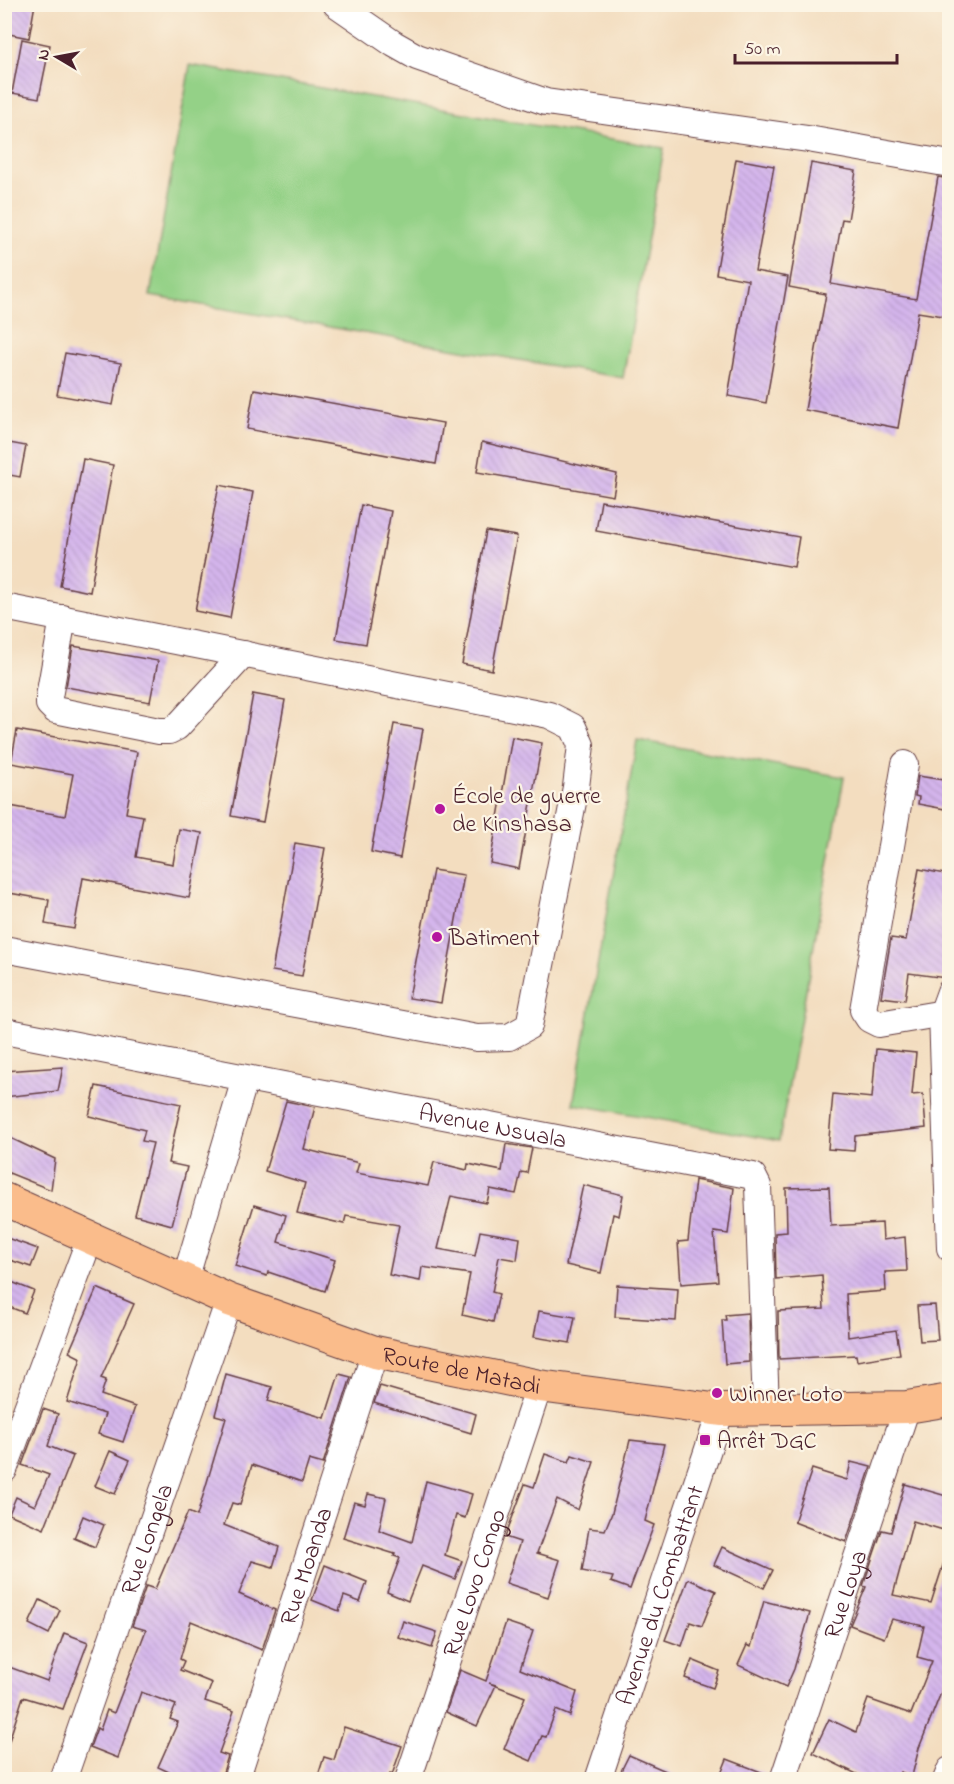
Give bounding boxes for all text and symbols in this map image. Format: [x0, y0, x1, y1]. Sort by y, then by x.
north arrow [27, 27, 87, 87]
scale bar [735, 27, 897, 65]
text: 50 m [744, 37, 781, 63]
text: N [31, 47, 57, 62]
place label: École de guerre de Kinshasa [452, 780, 601, 843]
marker: École de guerre de Kinshasa [433, 802, 447, 816]
place label: Batiment [448, 922, 540, 957]
marker: Batiment [430, 930, 444, 944]
street label: Avenue Nsuala [416, 1097, 569, 1160]
street label: Route de Matadi [379, 1339, 543, 1406]
place label: Winner Loto [729, 1378, 843, 1413]
marker: Winner Loto [710, 1386, 724, 1400]
place label: Arrêt DGC [717, 1425, 817, 1460]
marker: Arrêt DGC [698, 1433, 712, 1447]
street label: Rue Longela [113, 1480, 184, 1600]
street label: Avenue du Combattant [609, 1481, 715, 1710]
street label: Rue Moanda [272, 1503, 343, 1630]
street label: Rue Lovo Congo [435, 1505, 517, 1662]
street label: Rue Loya [816, 1546, 878, 1644]

